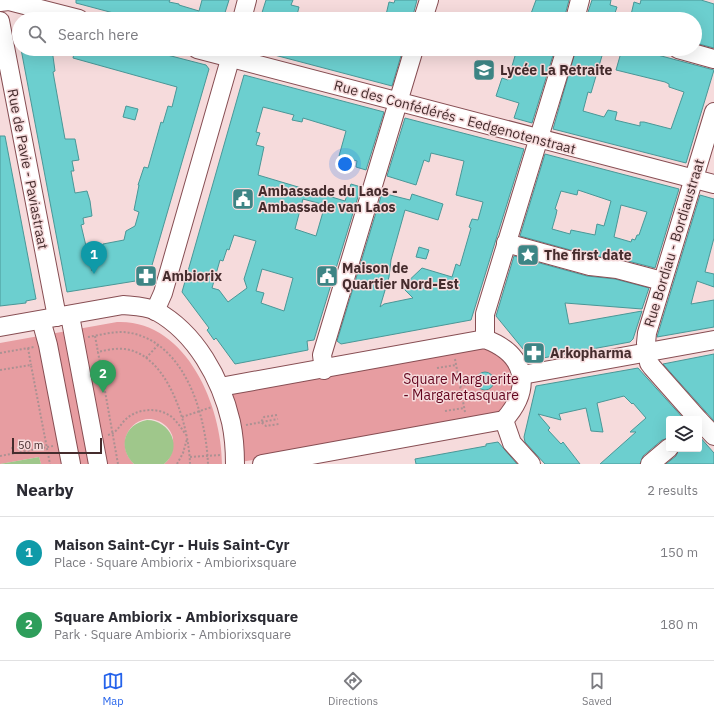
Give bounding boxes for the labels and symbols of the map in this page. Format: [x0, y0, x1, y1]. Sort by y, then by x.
school or university icon: Lycée La Retraite [471, 57, 497, 83]
place label: Lycée La Retraite [500, 61, 612, 79]
street label: Rue des Confédérés - Eedgenotenstraat [332, 76, 578, 158]
street label: Rue de Pavie - Paviastraat [4, 87, 52, 251]
your location [335, 154, 355, 174]
street label: Rue Bordiau - Bordiaustraat [640, 157, 708, 329]
place label: Ambassade du Laos - Ambassade van Laos [258, 182, 398, 216]
public building icon: Ambassade du Laos - Ambassade van Laos [230, 186, 256, 212]
pin: 1 [81, 241, 107, 274]
place icon: The first date [515, 242, 541, 268]
place label: The first date [544, 246, 632, 264]
place label: Maison de Quartier Nord-Est [342, 259, 459, 293]
pharmacy icon: Ambiorix [133, 263, 159, 289]
public building icon: Maison de Quartier Nord-Est [314, 263, 340, 289]
place label: Ambiorix [162, 267, 222, 285]
pharmacy icon: Arkopharma [521, 340, 547, 366]
place label: Arkopharma [550, 344, 632, 362]
pin: 2 [90, 360, 116, 393]
park label: Square Marguerite - Margaretasquare [403, 370, 519, 404]
scale bar [12, 436, 102, 455]

